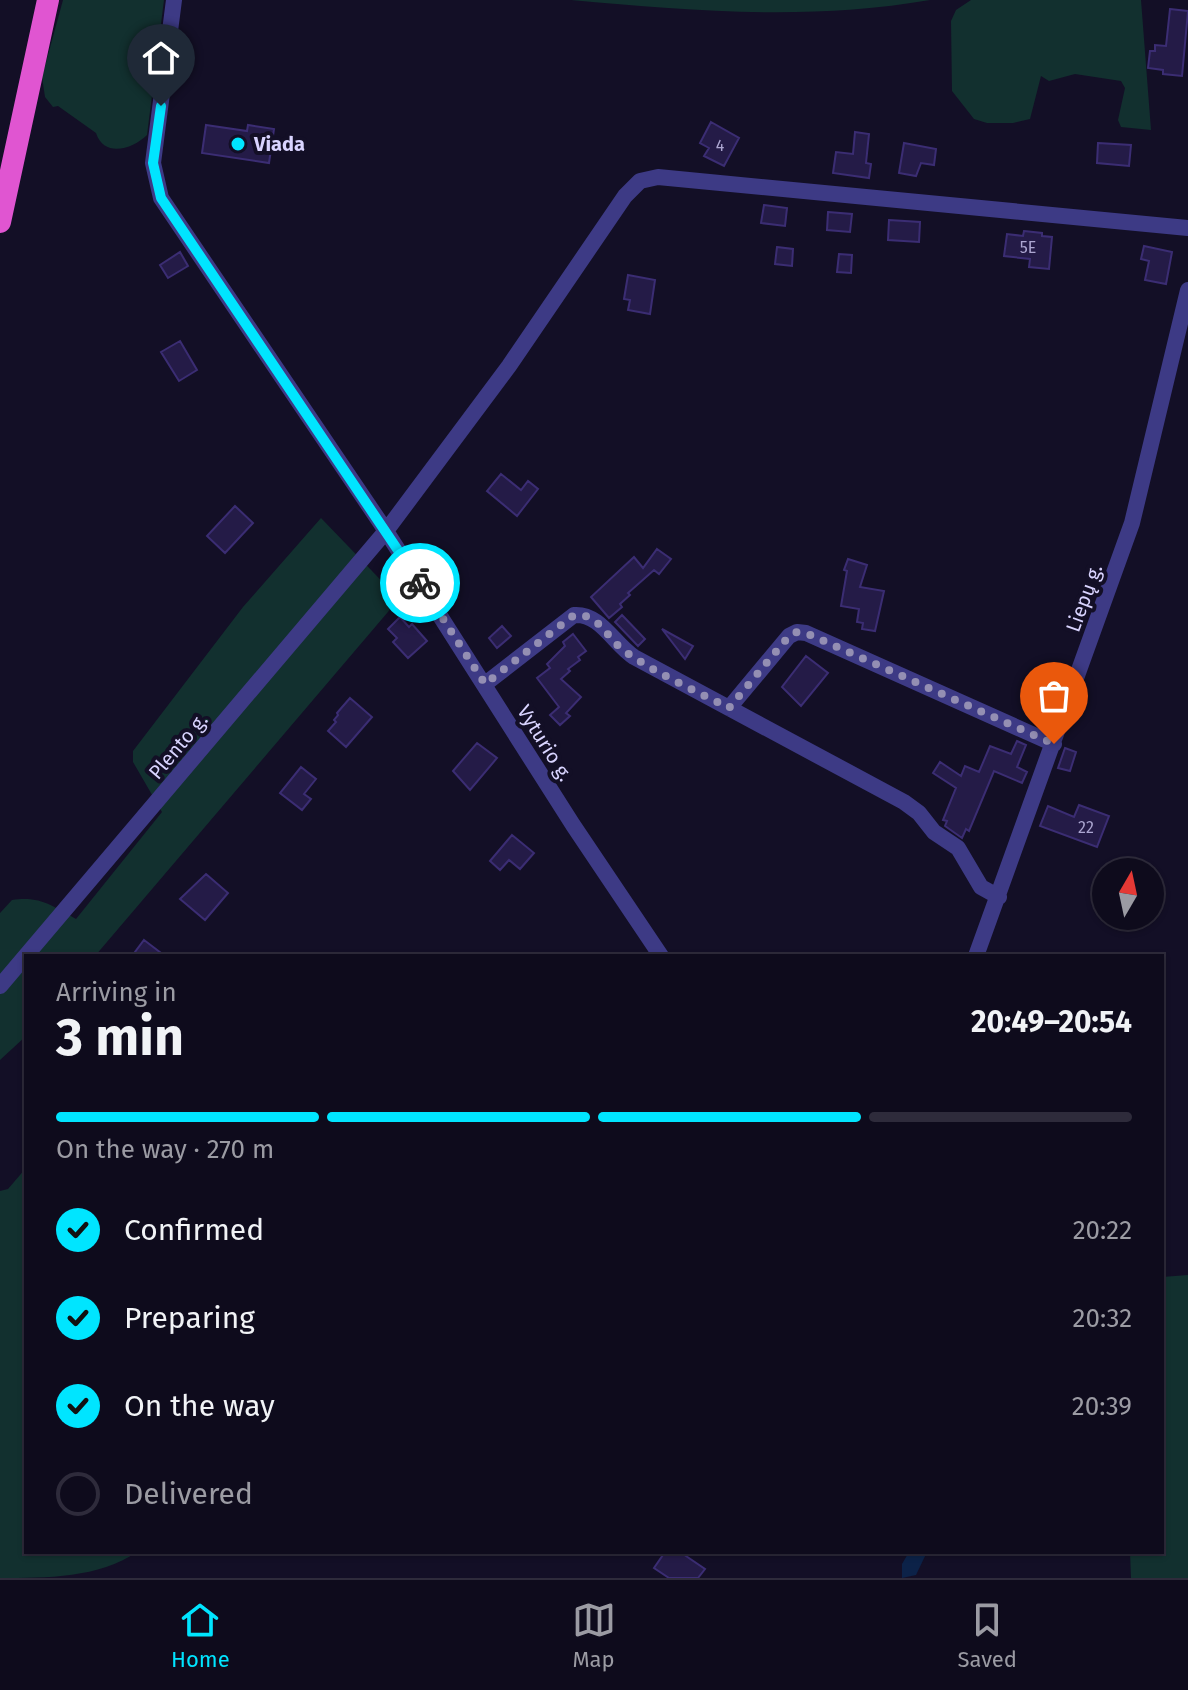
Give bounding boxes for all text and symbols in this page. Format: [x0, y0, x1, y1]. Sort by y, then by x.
pin [127, 24, 195, 106]
icon: home [139, 36, 183, 80]
place label: Viada [253, 132, 305, 156]
marker: Viada [229, 135, 247, 153]
house number: 4 [716, 136, 725, 155]
house number: 5E [1020, 238, 1036, 257]
courier [380, 543, 460, 623]
icon: bike [398, 561, 442, 605]
street label: Liepų g. [1061, 561, 1107, 635]
pin [1020, 662, 1088, 744]
icon: bag [1032, 674, 1076, 718]
street label: Vyturio g. [512, 701, 578, 785]
street label: Plento g. [143, 708, 213, 784]
house number: 22 [1078, 818, 1094, 837]
north arrow [1092, 858, 1164, 930]
map controls [1092, 858, 1164, 930]
text: Arriving in [56, 977, 177, 1008]
text: 20:49–20:54 [971, 1004, 1132, 1040]
text: 3 min [56, 1006, 184, 1069]
text: On the way · 270 m [56, 1134, 274, 1165]
icon: check [56, 1208, 100, 1252]
text: Confirmed [124, 1212, 264, 1248]
text: 20:22 [1073, 1215, 1132, 1246]
icon: check [56, 1296, 100, 1340]
text: Preparing [124, 1300, 255, 1336]
text: 20:32 [1073, 1303, 1132, 1334]
icon: check [56, 1384, 100, 1428]
text: On the way [124, 1388, 275, 1424]
text: 20:39 [1072, 1391, 1132, 1422]
text: Delivered [124, 1476, 253, 1512]
tab: Home [171, 1598, 230, 1673]
tab: Map [572, 1598, 616, 1673]
tab: Saved [958, 1598, 1017, 1673]

